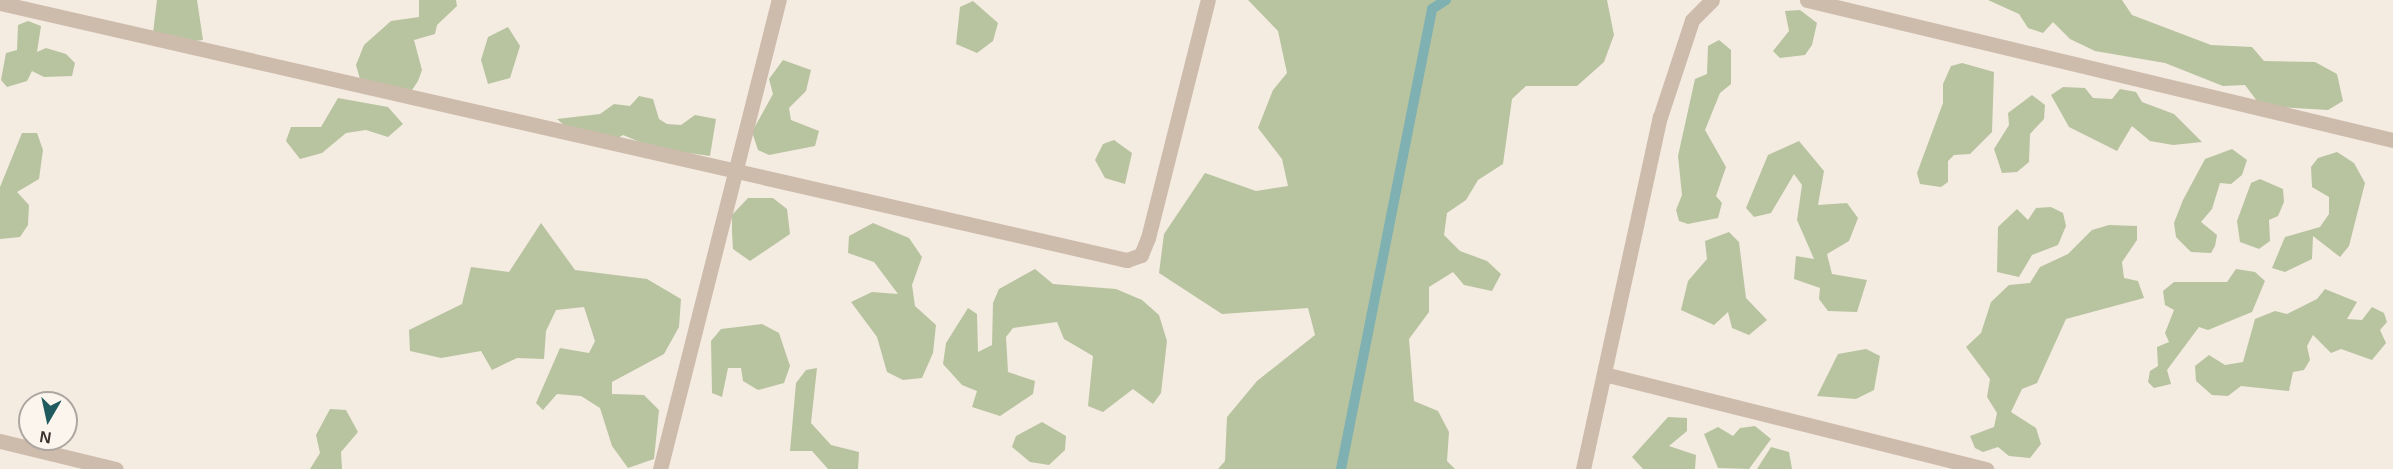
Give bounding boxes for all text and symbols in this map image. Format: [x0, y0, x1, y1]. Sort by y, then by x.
north arrow [18, 391, 78, 451]
text: N [38, 428, 52, 447]

